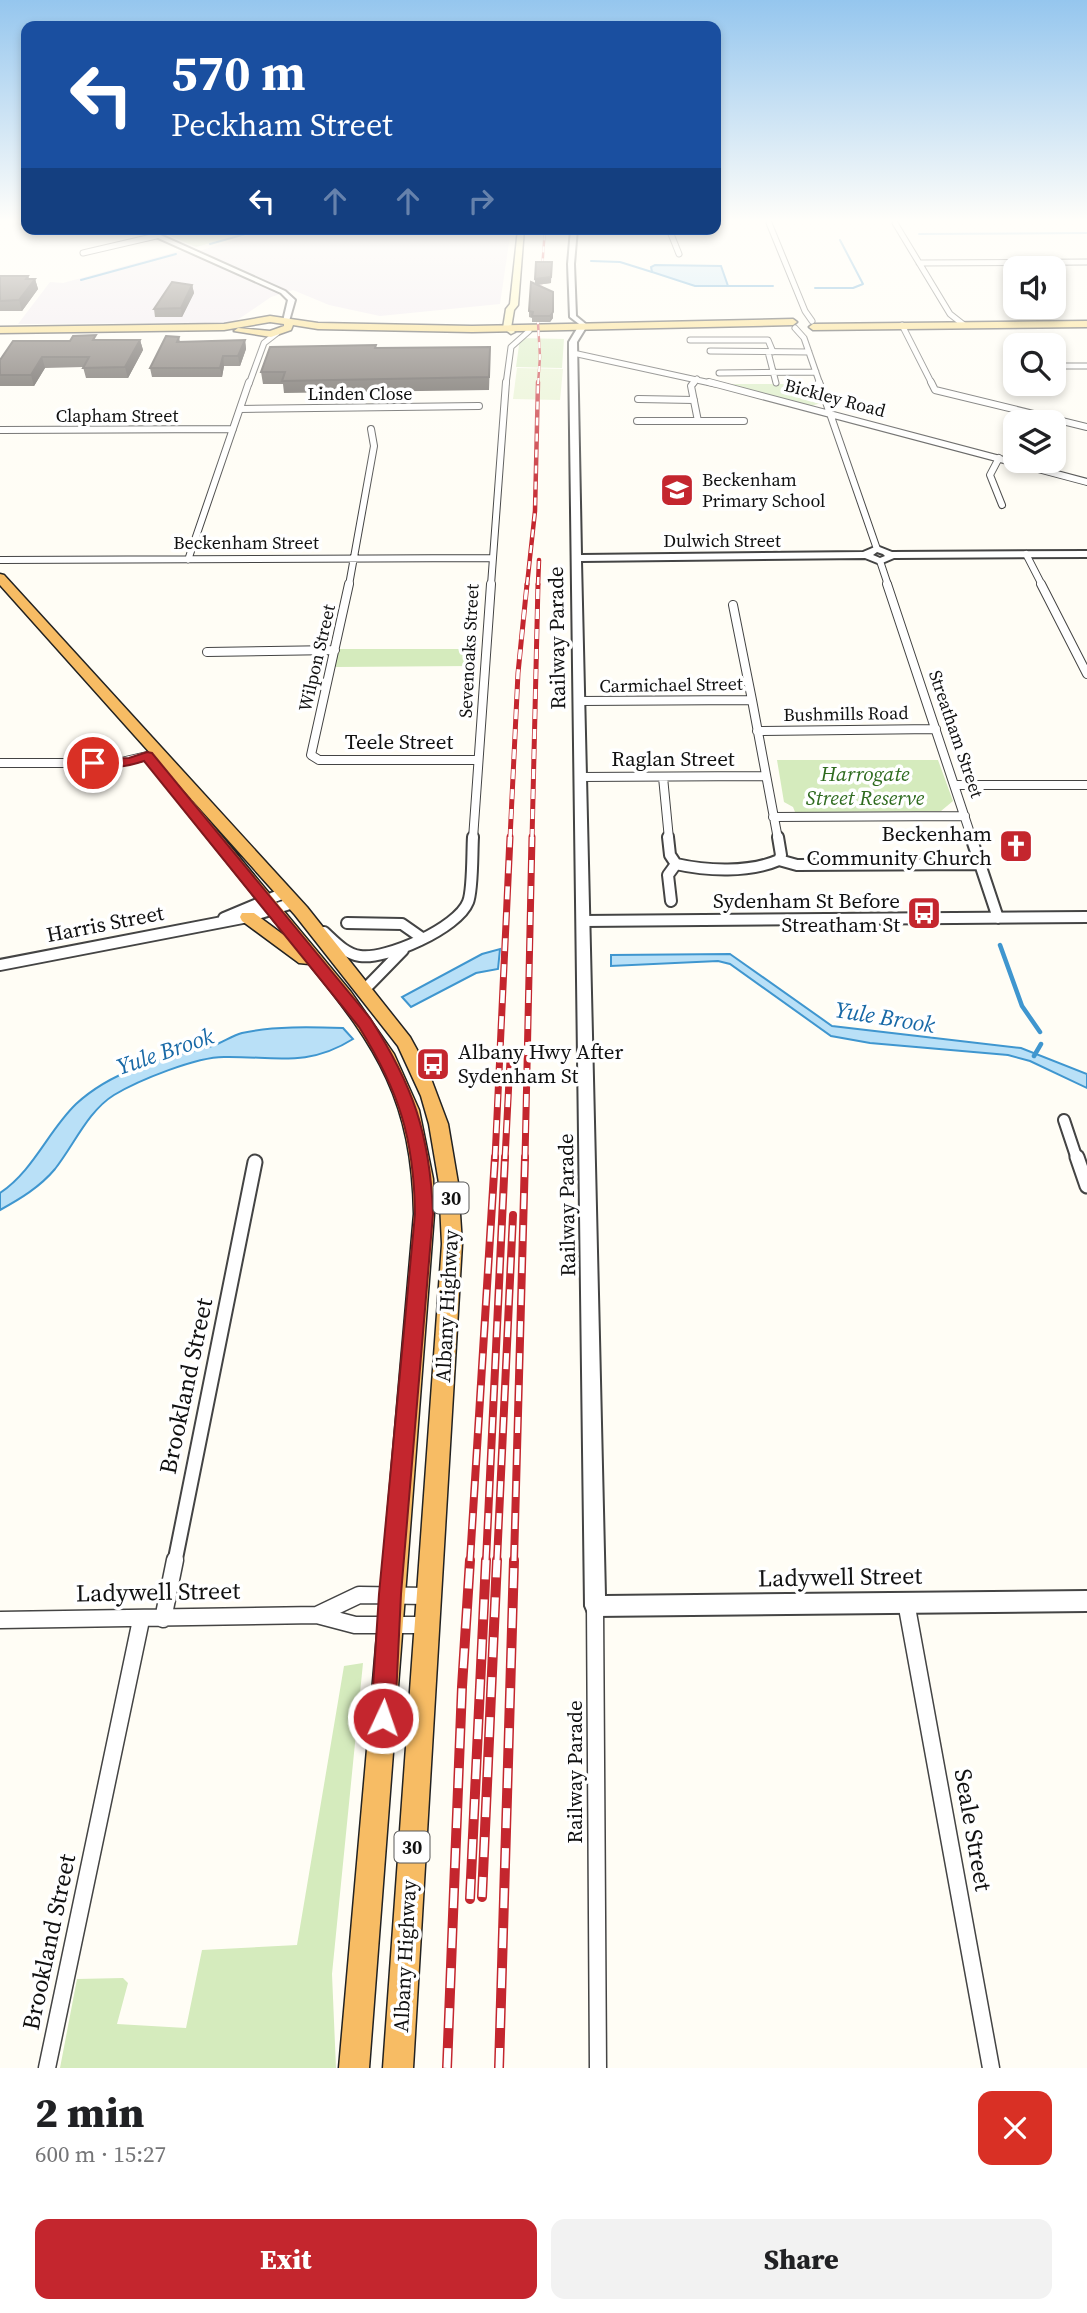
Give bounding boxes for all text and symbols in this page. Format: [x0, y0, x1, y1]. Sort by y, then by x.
text: 570 m [171, 39, 306, 106]
icon: left [56, 49, 147, 140]
text: Peckham Street [171, 103, 393, 147]
icon: left [243, 182, 281, 220]
icon: ahead [316, 182, 354, 220]
icon: ahead [389, 182, 427, 220]
icon: right [462, 182, 500, 220]
map controls [1003, 256, 1066, 473]
button: sound [1003, 256, 1066, 319]
button: search [1003, 333, 1066, 396]
street label: Bickley Road [782, 372, 888, 423]
street label: Linden Close [307, 381, 413, 406]
street label: Clapham Street [56, 403, 178, 428]
button: layers [1003, 410, 1066, 473]
place label: Beckenham Primary School [702, 467, 825, 513]
school or university icon: Beckenham Primary School [658, 471, 696, 509]
street label: Dulwich Street [663, 528, 781, 553]
street label: Beckenham Street [173, 530, 319, 555]
street label: Railway Parade [541, 566, 572, 710]
street label: Sevenoaks Street [453, 583, 485, 719]
street label: Wilpon Street [292, 602, 341, 714]
street label: Streatham Street [923, 667, 990, 801]
street label: Carmichael Street [599, 671, 743, 698]
street label: Bushmills Road [783, 700, 909, 727]
street label: Teele Street [345, 727, 453, 756]
pin [63, 733, 123, 793]
icon: arrive [74, 744, 112, 782]
street label: Raglan Street [611, 744, 735, 773]
park label: Harrogate Street Reserve [806, 759, 925, 812]
place label: Beckenham Community Church [806, 819, 992, 872]
church icon: Beckenham Community Church [997, 827, 1035, 865]
place label: Sydenham St Before Streatham St [713, 886, 900, 939]
bus stop icon: Sydenham St Before Streatham St [905, 894, 943, 932]
street label: Harris Street [44, 898, 166, 949]
water label: Yule Brook [833, 993, 937, 1041]
water label: Yule Brook [112, 1019, 218, 1083]
place label: Albany Hwy After Sydenham St [458, 1037, 623, 1090]
bus stop icon: Albany Hwy After Sydenham St [414, 1045, 452, 1083]
street label: Railway Parade [551, 1133, 582, 1277]
road number: 30 [434, 1182, 468, 1214]
street label: Albany Highway [428, 1229, 465, 1383]
street label: Brookland Street [151, 1295, 220, 1477]
street label: Ladywell Street [758, 1559, 923, 1594]
street label: Ladywell Street [76, 1574, 241, 1609]
position arrow [346, 1681, 420, 1755]
street label: Railway Parade [560, 1700, 589, 1844]
street label: Seale Street [947, 1766, 1001, 1894]
road number: 30 [394, 1831, 430, 1862]
street label: Brookland Street [14, 1851, 83, 2033]
street label: Albany Highway [386, 1879, 423, 2033]
text: 2 min [35, 2083, 145, 2141]
button: close [978, 2091, 1052, 2165]
text: 600 m · 15:27 [35, 2138, 166, 2170]
button: Exit [35, 2219, 537, 2299]
button: Share [551, 2219, 1052, 2299]

